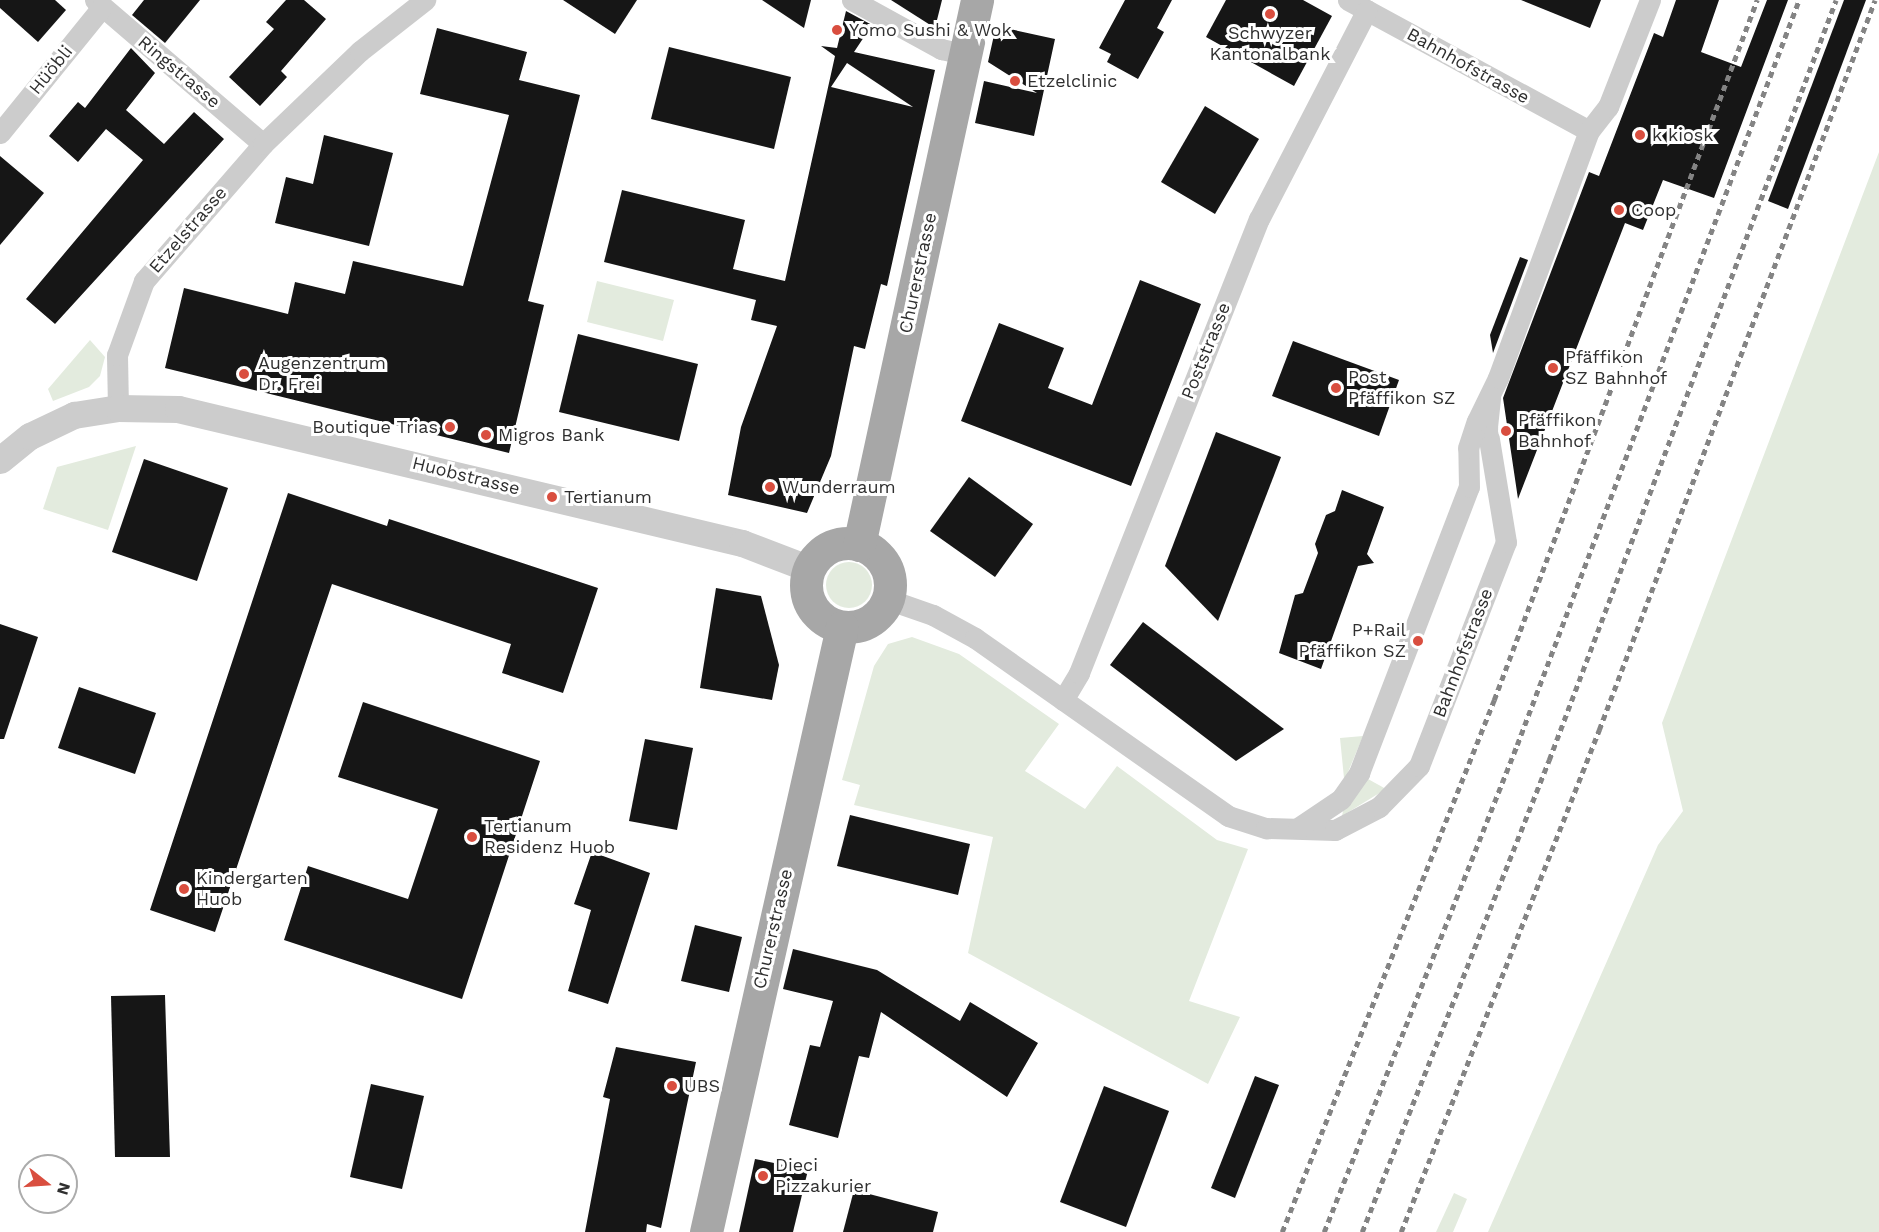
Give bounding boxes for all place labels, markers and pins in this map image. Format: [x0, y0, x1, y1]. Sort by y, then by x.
marker: Schwyzer Kantonalbank [1263, 7, 1277, 21]
place label: Yomo Sushi & Wok [849, 19, 1012, 41]
marker: Yomo Sushi & Wok [830, 23, 844, 37]
place label: Schwyzer Kantonalbank [1210, 23, 1330, 66]
place label: Etzelclinic [1027, 70, 1117, 92]
marker: Etzelclinic [1008, 74, 1022, 88]
place label: k kiosk [1652, 124, 1714, 146]
marker: k kiosk [1633, 128, 1647, 142]
place label: Coop [1631, 199, 1676, 221]
marker: Coop [1612, 203, 1626, 217]
place label: Pfäffikon SZ Bahnhof [1565, 347, 1667, 389]
place label: Augenzentrum Dr. Frei [258, 353, 386, 395]
marker: Pfäffikon SZ Bahnhof [1546, 361, 1560, 375]
marker: Augenzentrum Dr. Frei [235, 365, 253, 383]
place label: Post Pfäffikon SZ [1348, 367, 1455, 410]
marker: Post Pfäffikon SZ [1329, 381, 1343, 395]
place label: Pfäffikon Bahnhof [1518, 410, 1596, 452]
place label: Boutique Trias [312, 416, 438, 438]
marker: Boutique Trias [443, 420, 457, 434]
place label: Migros Bank [498, 424, 605, 446]
marker: Pfäffikon Bahnhof [1499, 424, 1513, 438]
marker: Migros Bank [479, 428, 493, 442]
place label: Wunderraum [782, 476, 896, 498]
marker: Wunderraum [763, 480, 777, 494]
place label: Tertianum [564, 486, 652, 508]
marker: Tertianum [545, 490, 559, 504]
place label: P+Rail Pfäffikon SZ [1299, 620, 1406, 662]
marker: P+Rail Pfäffikon SZ [1411, 634, 1425, 648]
place label: Tertianum Residenz Huob [484, 816, 615, 858]
marker: Tertianum Residenz Huob [465, 830, 479, 844]
place label: Kindergarten Huob [196, 868, 308, 910]
marker: Kindergarten Huob [177, 882, 191, 896]
place label: UBS [684, 1075, 720, 1097]
marker: UBS [665, 1079, 679, 1093]
place label: Dieci Pizzakurier [775, 1155, 871, 1198]
marker: Dieci Pizzakurier [756, 1169, 770, 1183]

